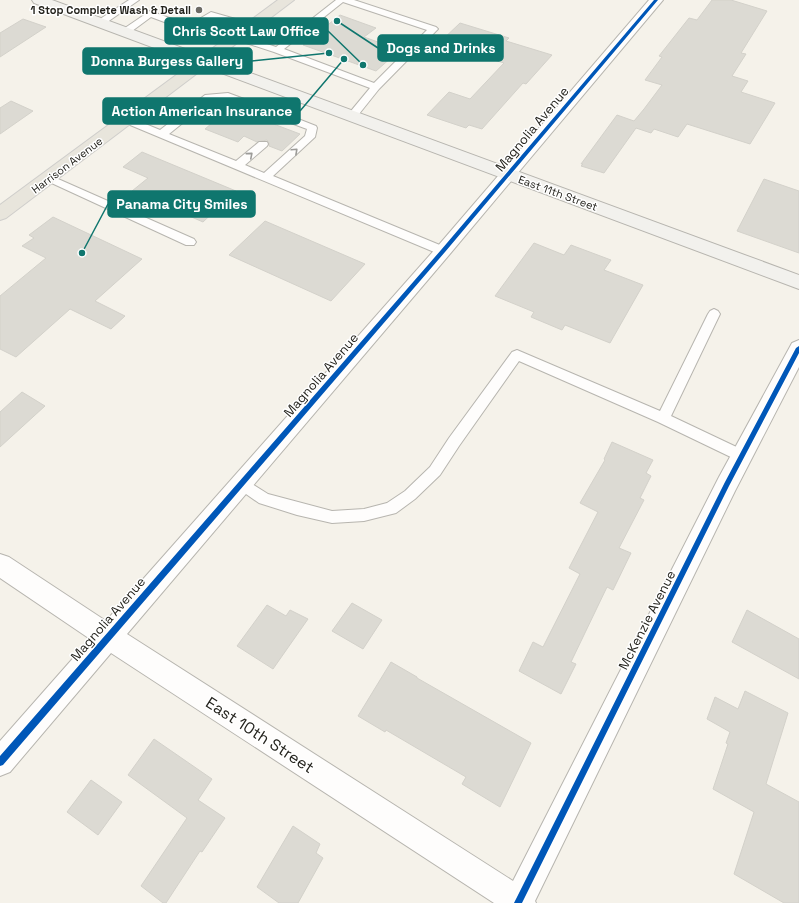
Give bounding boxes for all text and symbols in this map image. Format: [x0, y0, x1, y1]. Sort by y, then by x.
place label: 1 Stop Complete Wash & Detail [31, 3, 191, 17]
marker: 1 Stop Complete Wash & Detail [194, 5, 204, 15]
callout: Chris Scott Law Office [165, 18, 328, 44]
text: Chris Scott Law Office [172, 22, 320, 40]
callout: Dogs and Drinks [378, 35, 503, 61]
text: Dogs and Drinks [386, 39, 496, 57]
callout: Donna Burgess Gallery [83, 48, 252, 74]
text: Donna Burgess Gallery [91, 52, 243, 70]
street label: Magnolia Avenue [491, 83, 573, 175]
callout: Action American Insurance [103, 98, 300, 124]
text: Action American Insurance [112, 102, 292, 120]
street label: Harrison Avenue [29, 134, 105, 196]
one-way arrow [290, 148, 298, 155]
one-way arrow [245, 152, 253, 159]
street label: East 11th Street [516, 172, 600, 214]
callout: Panama City Smiles [108, 191, 255, 217]
text: Panama City Smiles [116, 195, 248, 213]
street label: Magnolia Avenue [280, 329, 362, 421]
street label: McKenzie Avenue [615, 568, 679, 672]
street label: Magnolia Avenue [67, 573, 149, 665]
street label: East 10th Street [202, 692, 318, 778]

